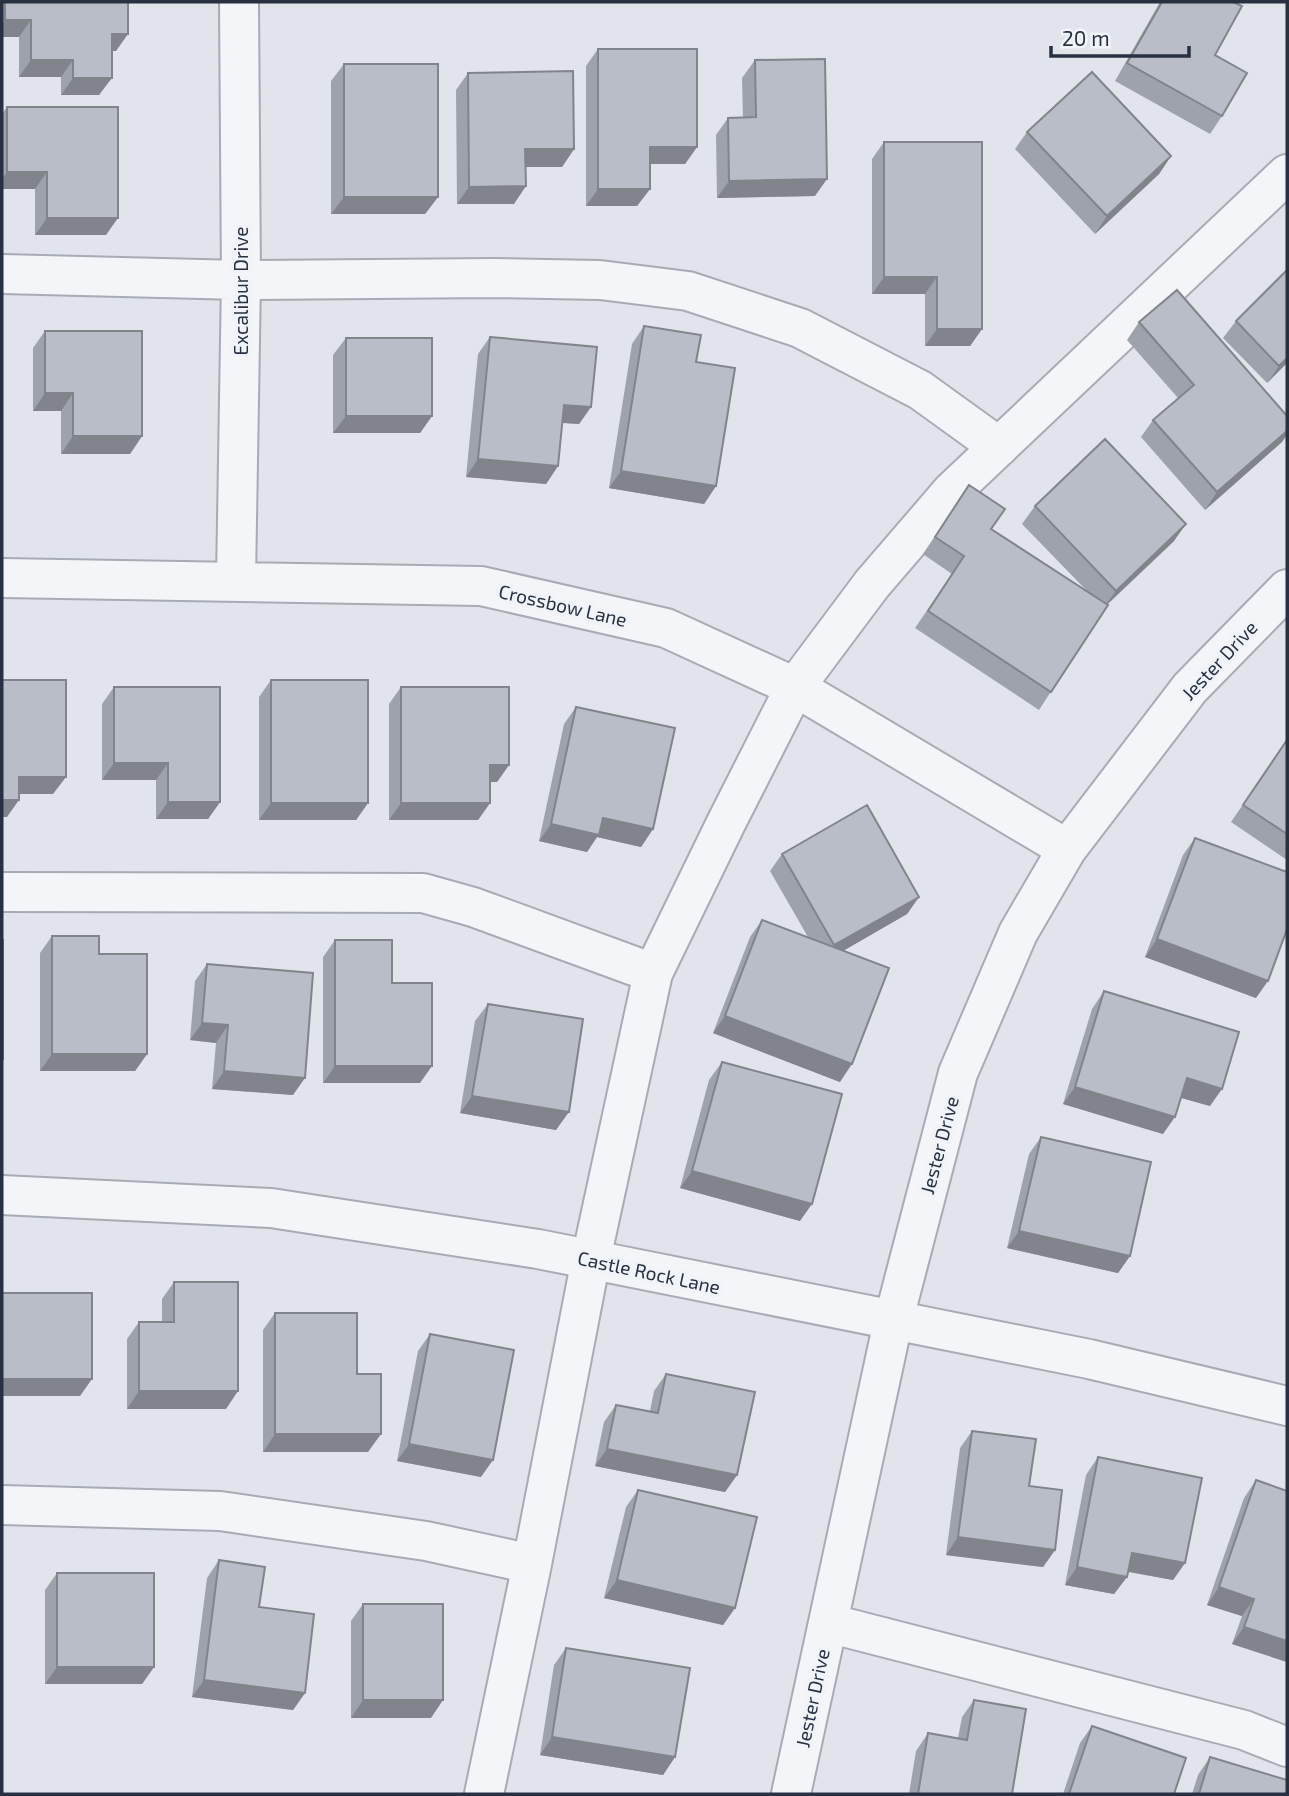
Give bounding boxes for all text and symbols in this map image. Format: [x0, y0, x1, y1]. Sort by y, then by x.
scale bar [1051, 14, 1189, 58]
text: 20 m [1062, 25, 1110, 50]
street label: Excalibur Drive [229, 227, 252, 355]
street label: Crossbow Lane [497, 579, 629, 631]
street label: Jester Drive [1176, 615, 1262, 705]
street label: Jester Drive [915, 1094, 963, 1196]
street label: Castle Rock Lane [576, 1246, 722, 1298]
street label: Jester Drive [790, 1647, 834, 1749]

